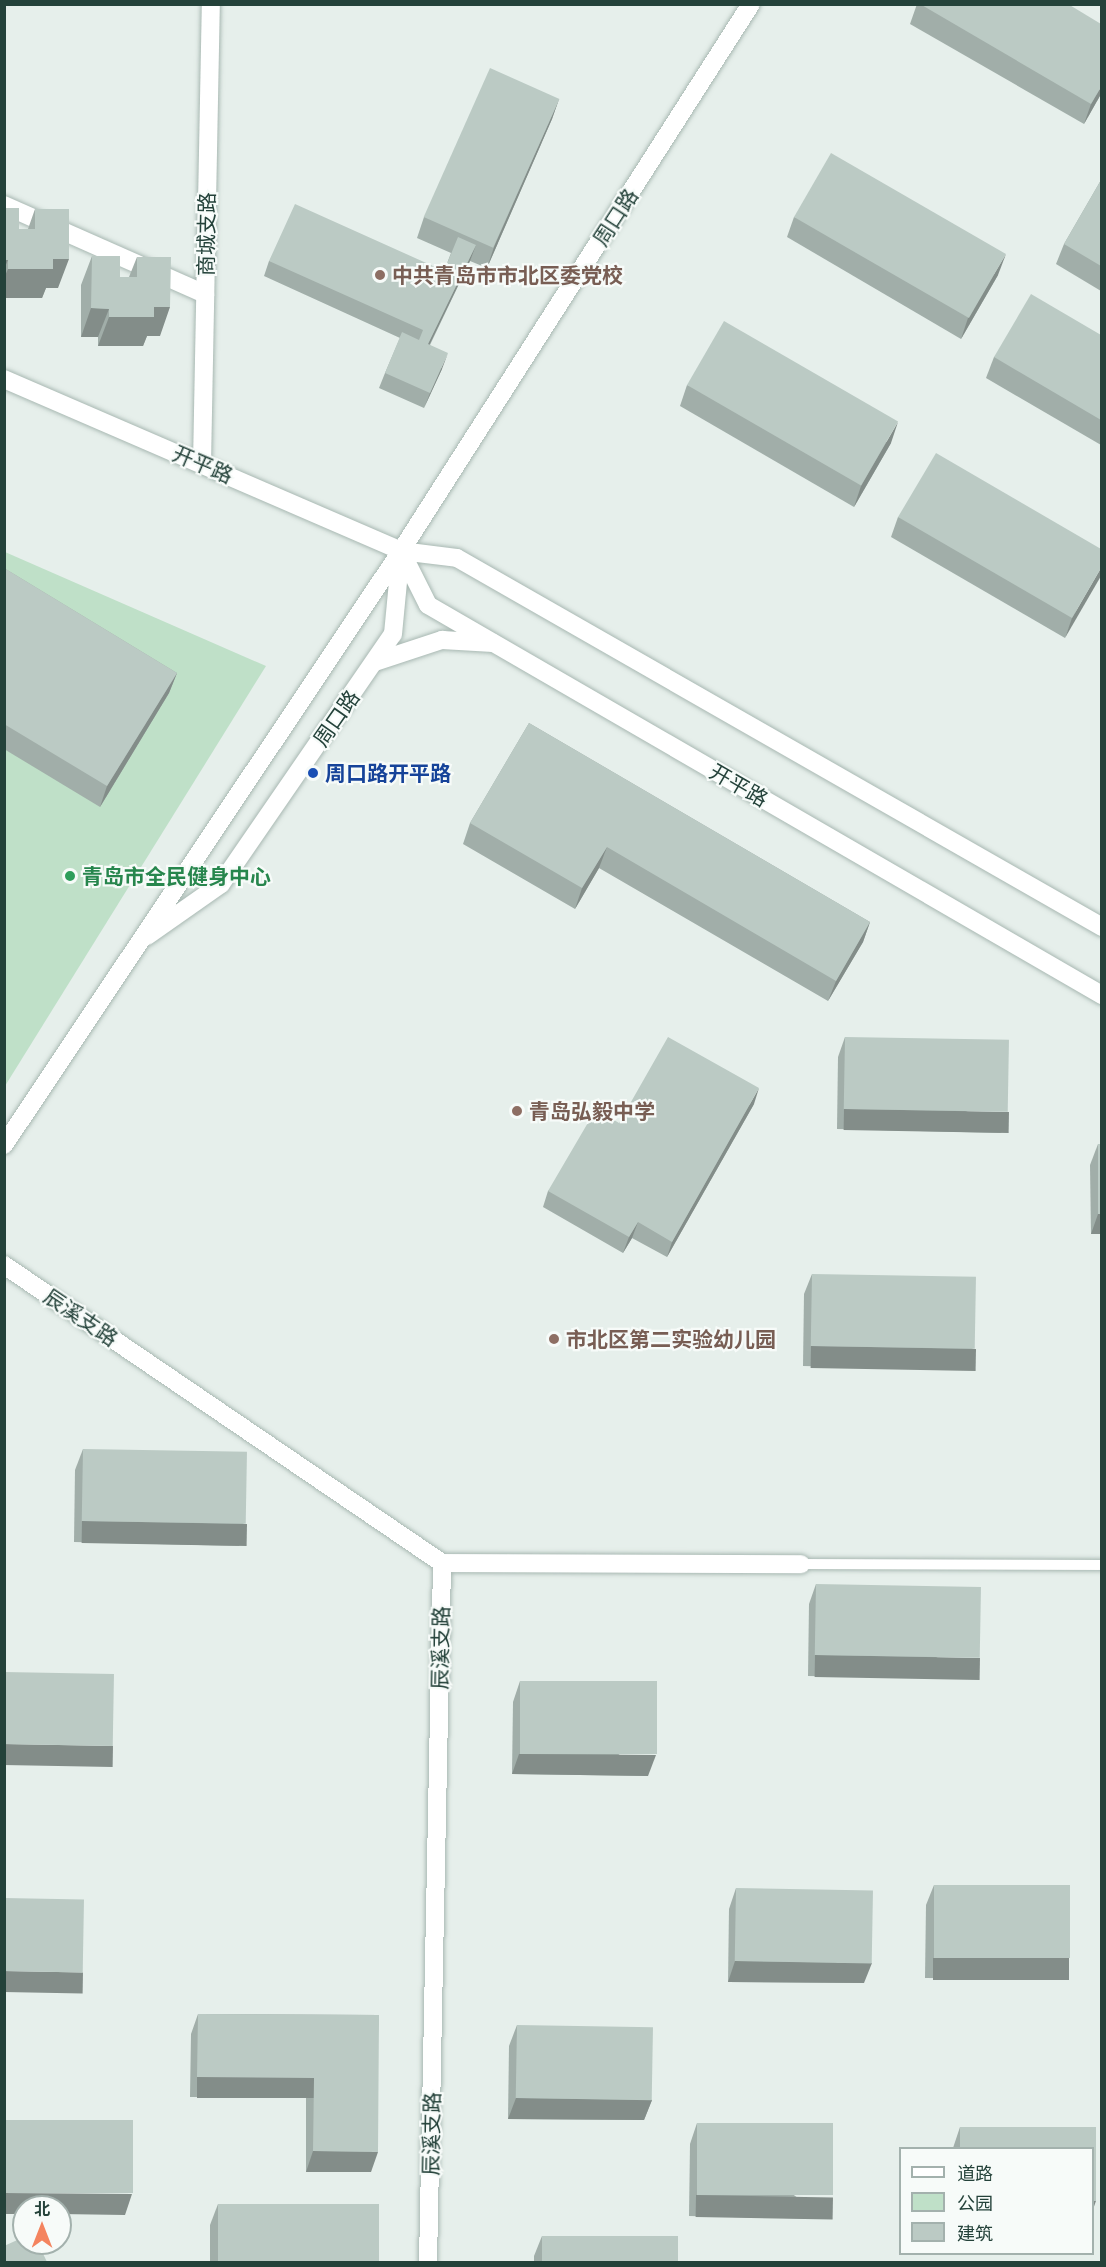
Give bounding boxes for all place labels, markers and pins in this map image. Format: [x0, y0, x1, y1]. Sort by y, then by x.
place label: 中共青岛市市北区委党校 [392, 262, 623, 288]
marker: 中共青岛市市北区委党校 [373, 268, 387, 282]
place label: 周口路开平路 [325, 760, 451, 786]
marker: 周口路开平路 [306, 766, 320, 780]
place label: 青岛市全民健身中心 [82, 863, 271, 889]
marker: 青岛市全民健身中心 [63, 869, 77, 883]
place label: 青岛弘毅中学 [529, 1098, 655, 1124]
marker: 青岛弘毅中学 [510, 1104, 524, 1118]
place label: 市北区第二实验幼儿园 [566, 1326, 776, 1352]
marker: 市北区第二实验幼儿园 [547, 1332, 561, 1346]

